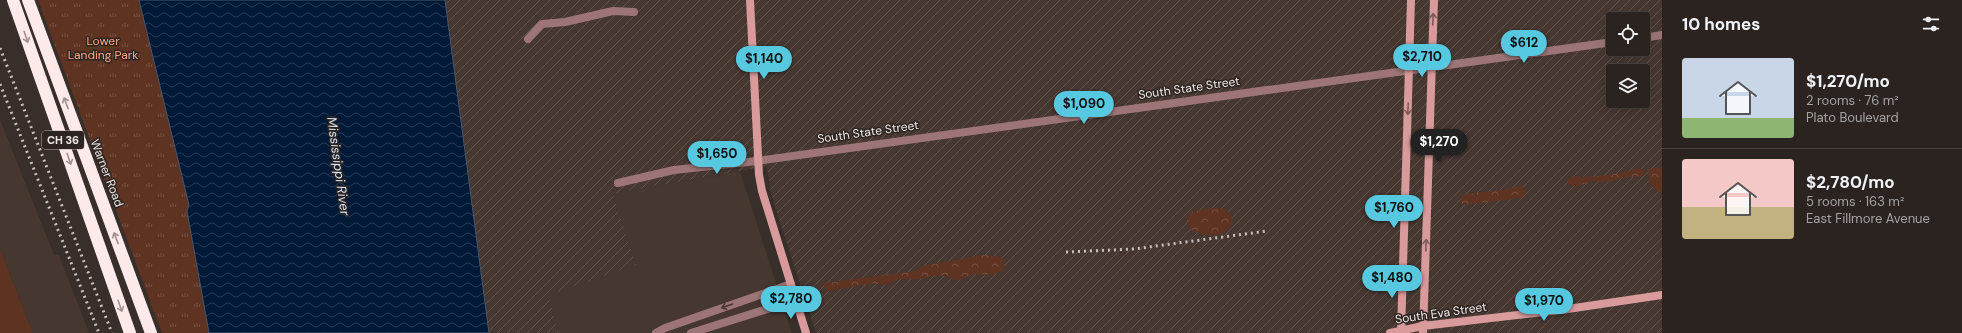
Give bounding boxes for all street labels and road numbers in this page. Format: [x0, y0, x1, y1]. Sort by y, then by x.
street label: South State Street [1137, 73, 1241, 103]
street label: South State Street [816, 117, 920, 147]
road number: CH 36 [42, 131, 84, 149]
street label: Warner Road [87, 137, 127, 209]
street label: South Eva Street [1394, 299, 1488, 327]

